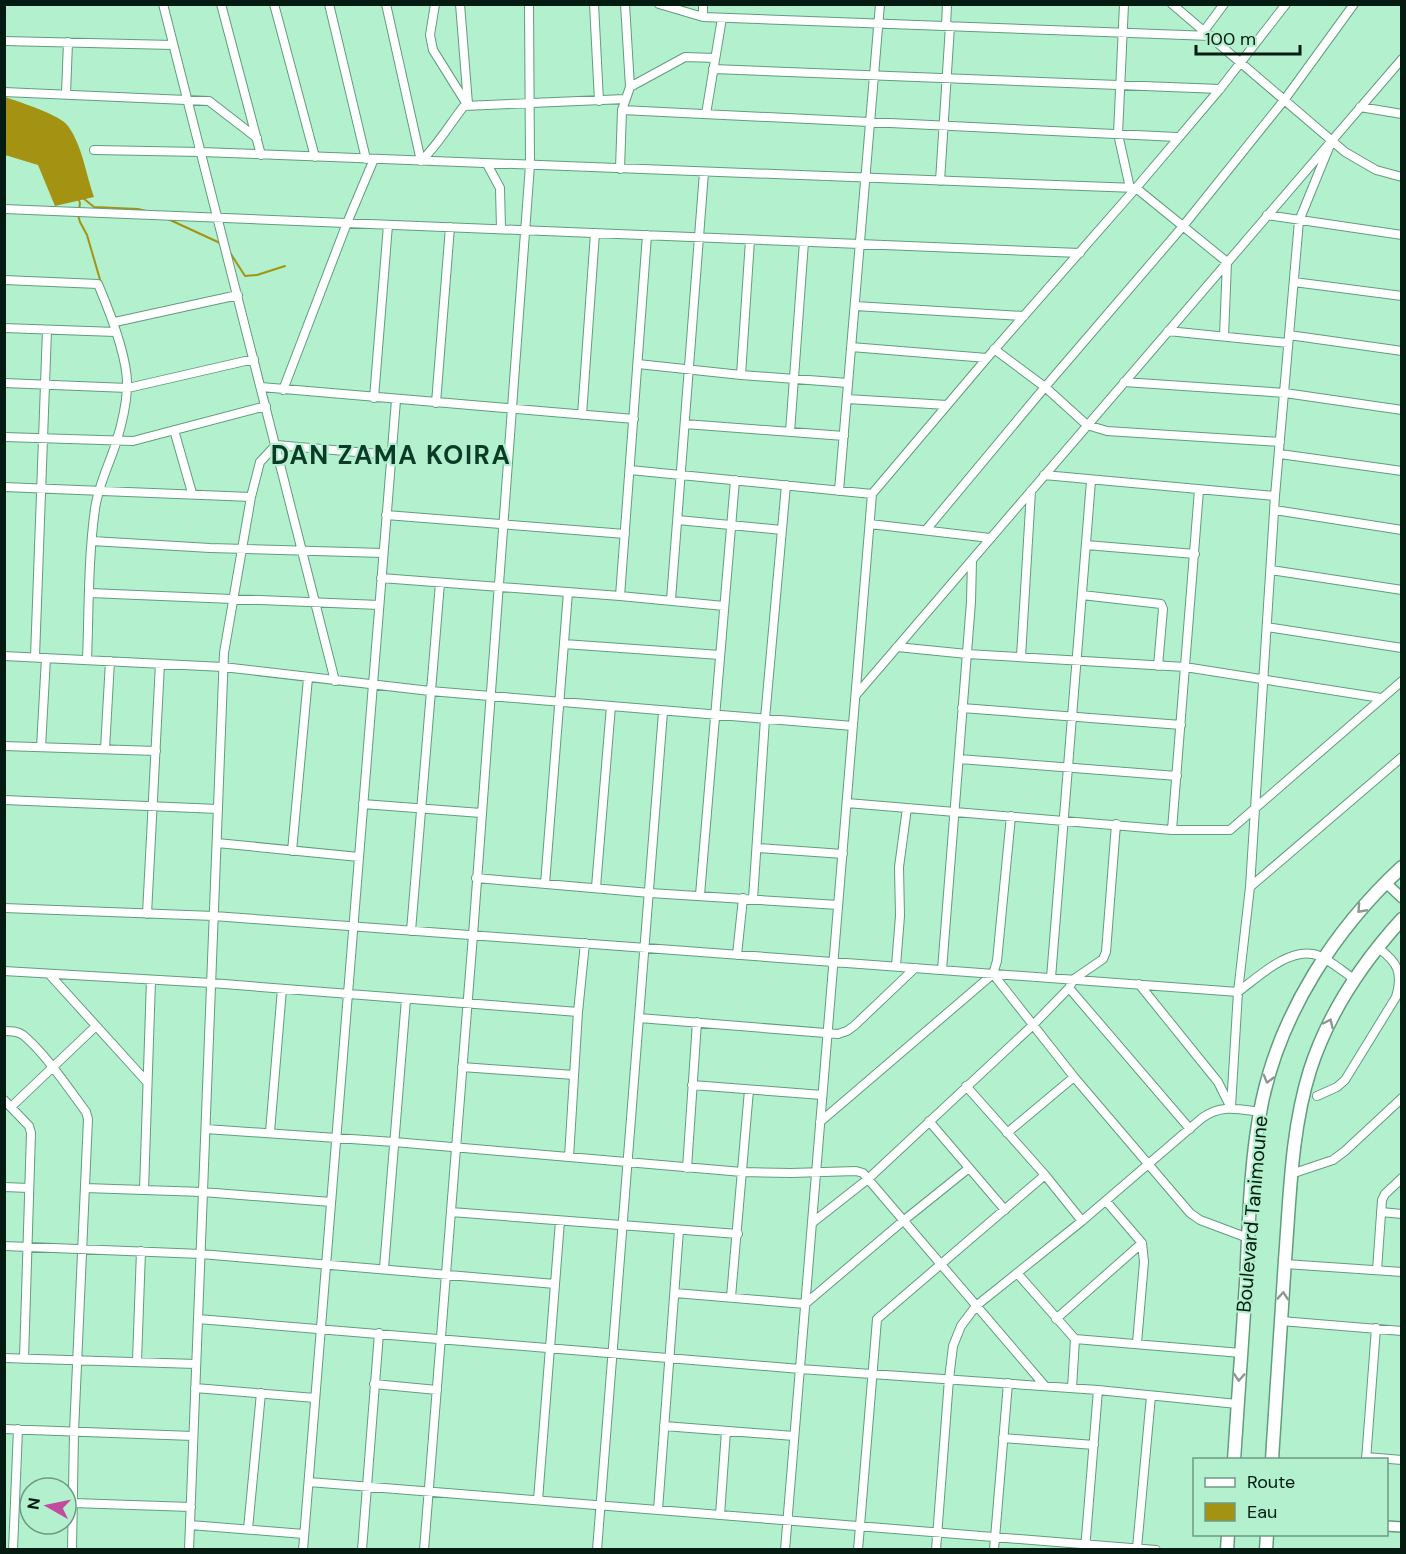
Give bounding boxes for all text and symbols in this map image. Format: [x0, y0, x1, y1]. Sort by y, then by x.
scale bar [1196, 18, 1300, 56]
text: 100 m [1205, 27, 1256, 51]
district label: DAN ZAMA KOIRA [271, 438, 511, 472]
one-way arrow [1357, 902, 1368, 912]
one-way arrow [1322, 1019, 1334, 1030]
one-way arrow [1263, 1073, 1275, 1083]
street label: Boulevard Tanimoune [1230, 1115, 1274, 1313]
one-way arrow [1276, 1292, 1289, 1301]
one-way arrow [1233, 1372, 1246, 1381]
legend [1193, 1458, 1388, 1536]
text: Route [1247, 1470, 1295, 1494]
north arrow [18, 1476, 78, 1536]
text: N [22, 1496, 45, 1511]
text: Eau [1247, 1500, 1277, 1524]

